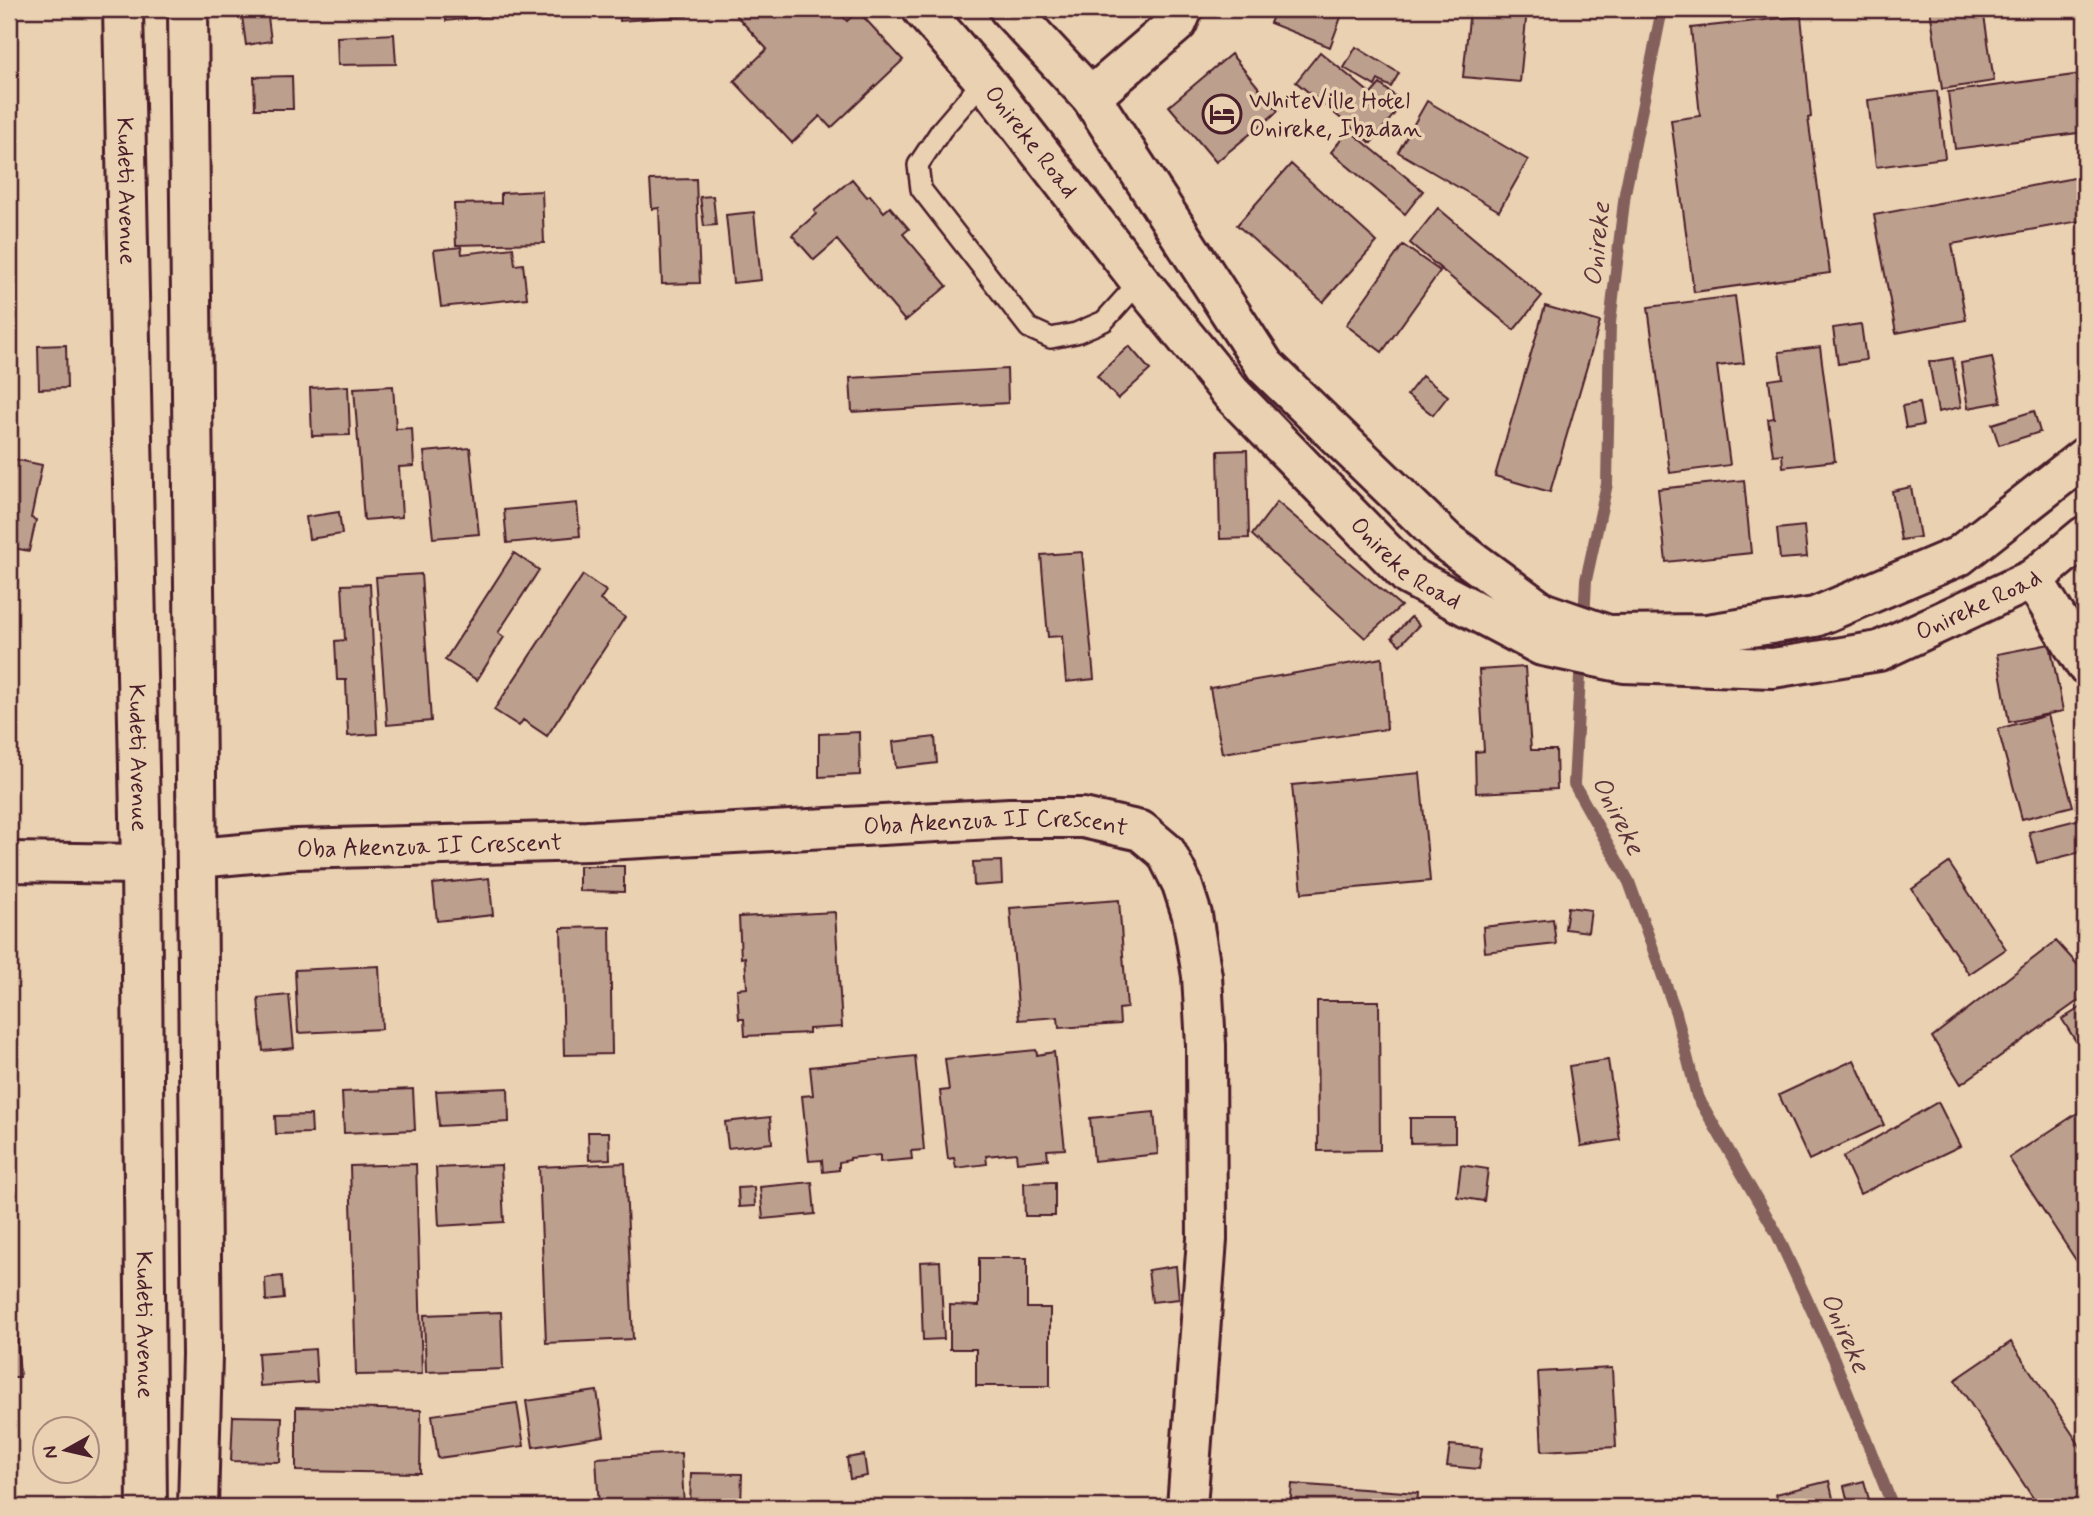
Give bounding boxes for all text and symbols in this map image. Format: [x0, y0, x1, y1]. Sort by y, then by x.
street label: Onireke Road [977, 80, 1084, 205]
place label: WhiteVille Hotel Onireke, Ibadan [1249, 86, 1422, 145]
hotel icon: WhiteVille Hotel Onireke, Ibadan [1201, 93, 1243, 135]
street label: Kudeti Avenue [108, 117, 142, 265]
water label: Onireke [1577, 199, 1619, 288]
street label: Onireke Road [1343, 511, 1466, 618]
street label: Onireke Road [1911, 564, 2049, 649]
street label: Kudeti Avenue [120, 684, 154, 832]
water label: Onireke [1583, 771, 1652, 862]
street label: Oba Akenzua II Crescent [863, 804, 1131, 845]
street label: Oba Akenzua II Crescent [296, 828, 563, 866]
street label: Kudeti Avenue [128, 1251, 160, 1399]
water label: Onireke [1811, 1287, 1877, 1379]
north arrow [32, 1414, 102, 1484]
text: N [37, 1444, 64, 1460]

